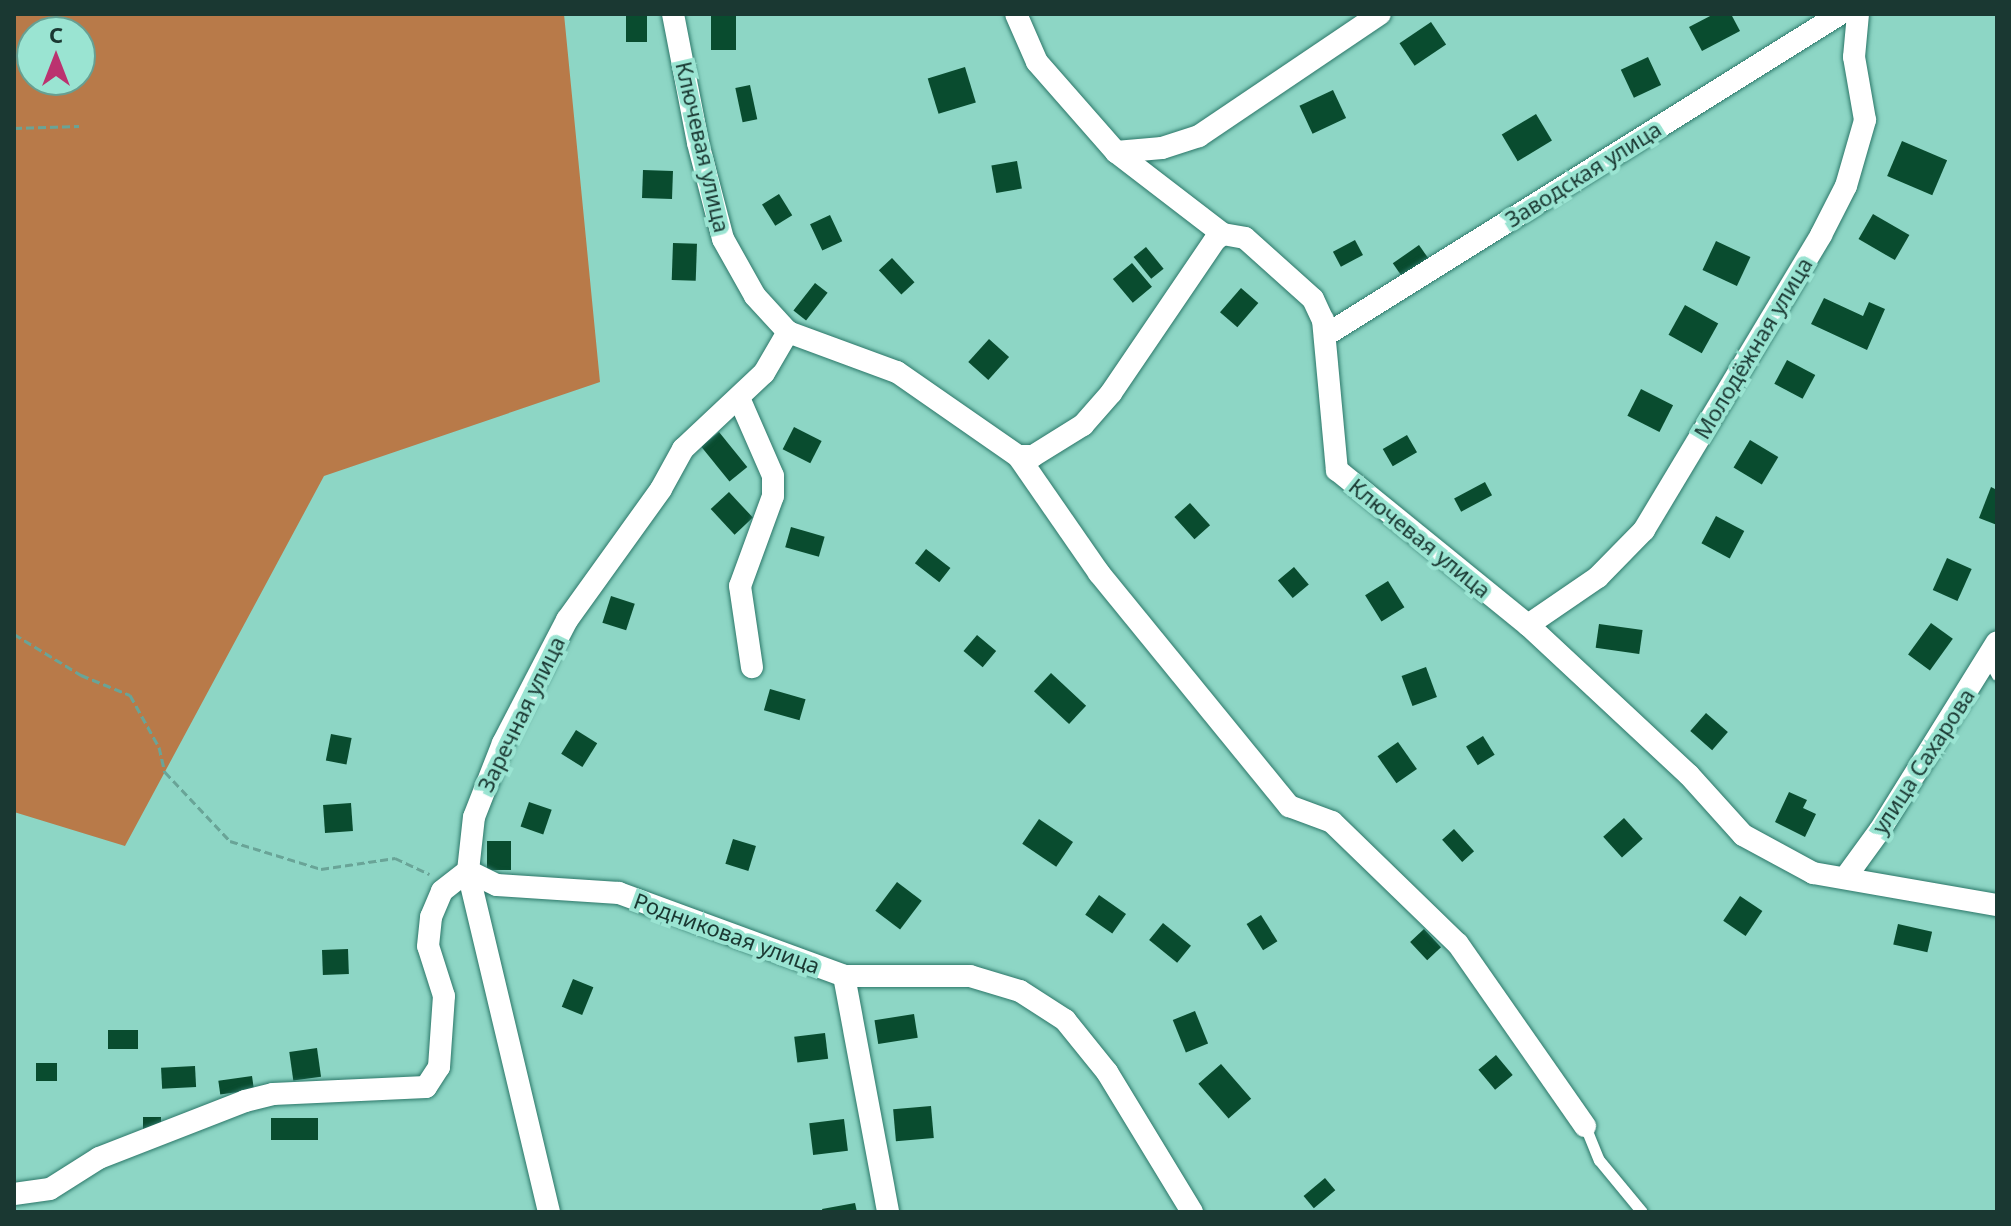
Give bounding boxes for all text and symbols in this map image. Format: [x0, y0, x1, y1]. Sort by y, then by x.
north arrow [16, 16, 96, 96]
text: С [49, 19, 63, 49]
street label: Ключевая улица [671, 59, 735, 235]
street label: Заводская улица [1500, 115, 1666, 233]
street label: Молодёжная улица [1688, 252, 1818, 444]
street label: Ключевая улица [1344, 473, 1496, 603]
street label: Заречная улица [472, 632, 570, 796]
street label: улица Сахарова [1866, 683, 1980, 839]
street label: Родниковая улица [630, 887, 824, 979]

